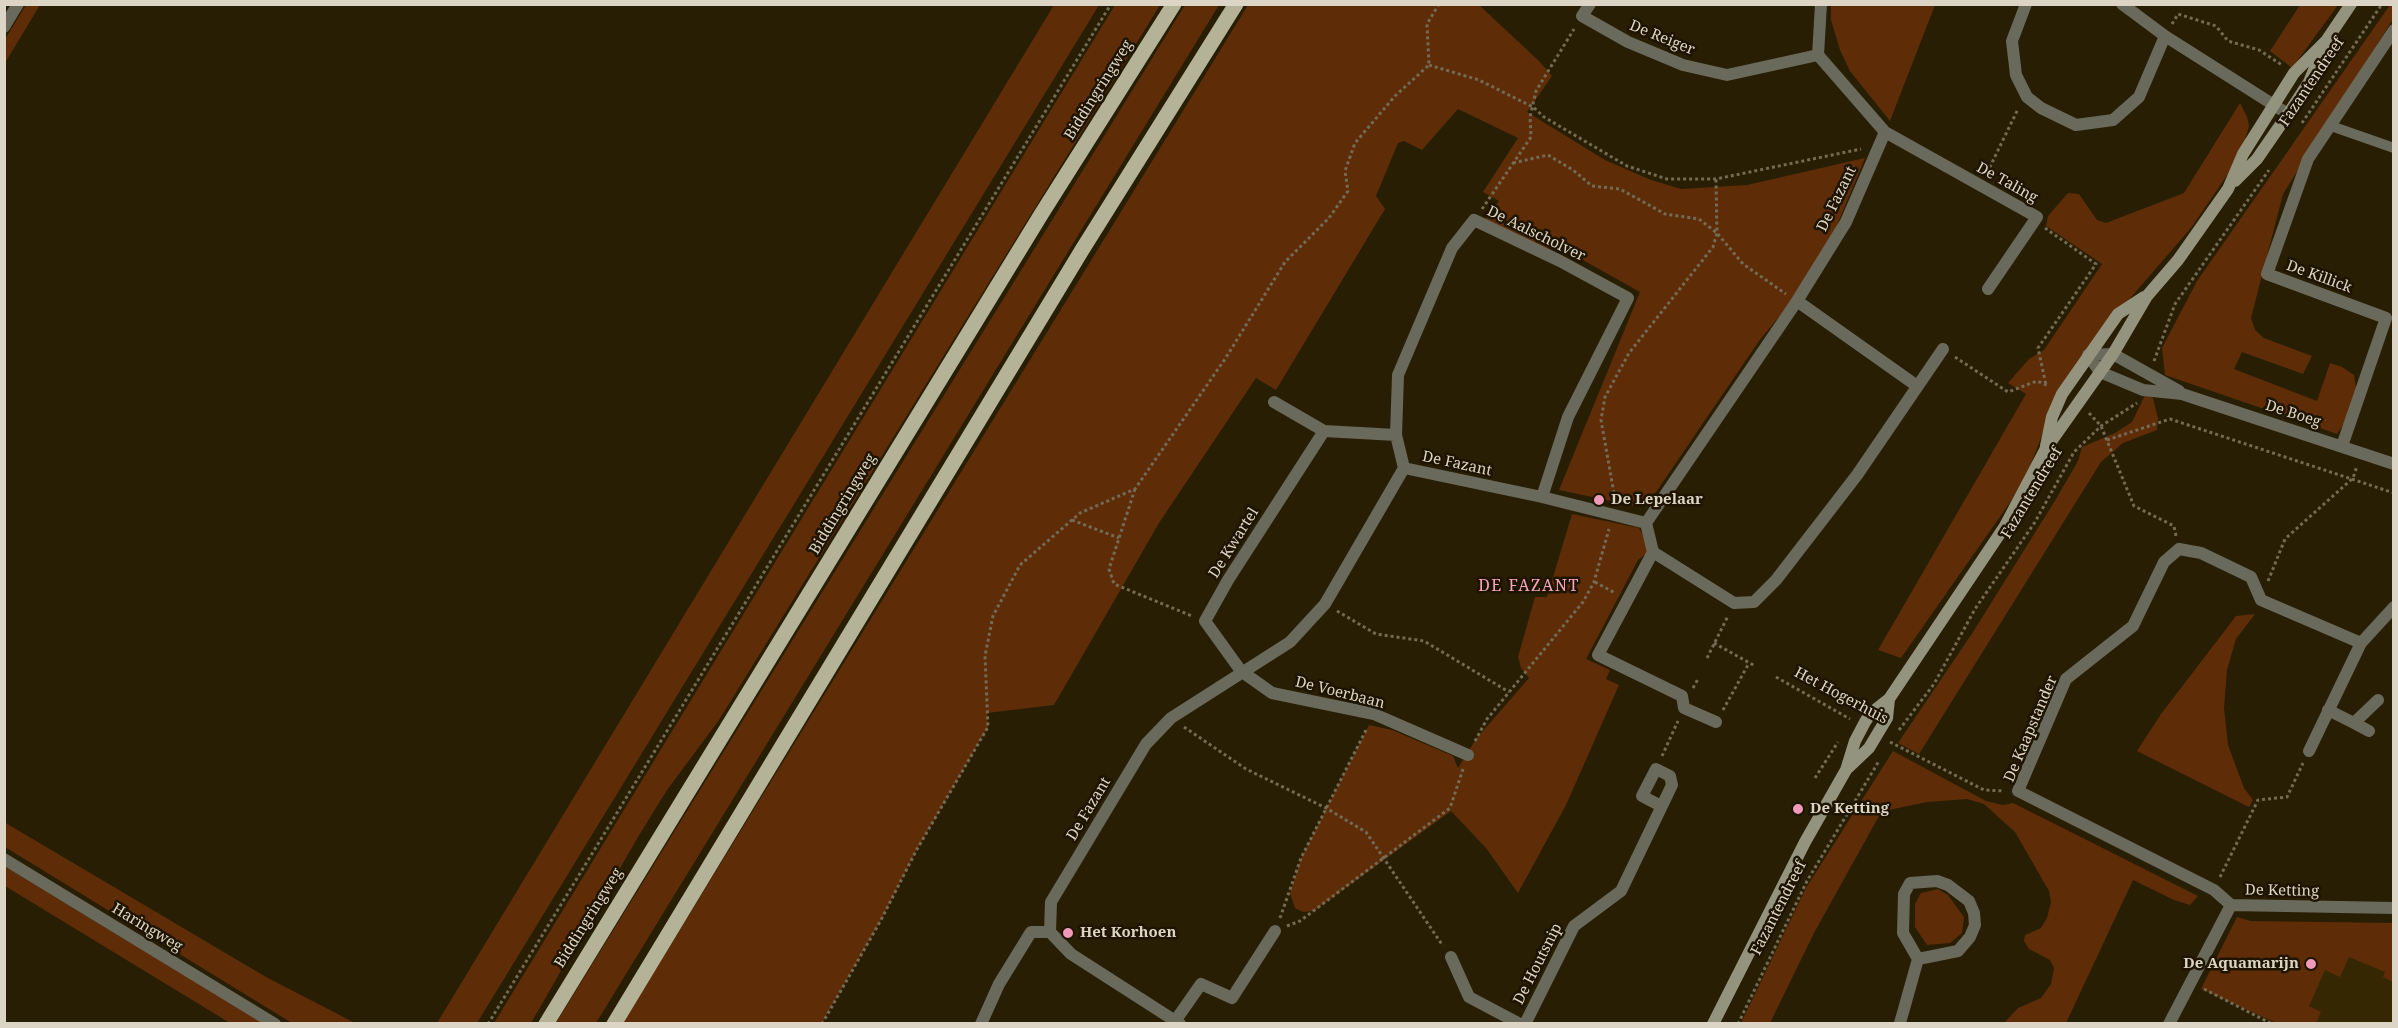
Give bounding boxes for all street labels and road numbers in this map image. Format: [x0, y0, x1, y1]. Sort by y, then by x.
street label: De Reiger [1627, 17, 1697, 59]
street label: Fazantendreef [2276, 34, 2348, 130]
street label: Biddingringweg [1061, 37, 1137, 143]
street label: De Taling [1973, 159, 2041, 207]
street label: De Fazant [1813, 163, 1861, 235]
street label: De Aalscholver [1484, 202, 1588, 266]
street label: De Killick [2284, 257, 2354, 297]
street label: De Boeg [2263, 397, 2323, 431]
street label: Fazantendreef [1998, 444, 2066, 542]
street label: De Fazant [1421, 448, 1493, 480]
street label: Biddingringweg [806, 450, 880, 558]
street label: De Kwartel [1205, 505, 1263, 581]
street label: Het Hogerhuis [1791, 664, 1891, 728]
street label: De Voerbaan [1293, 673, 1387, 713]
street label: De Kaapstander [2000, 673, 2062, 785]
street label: De Fazant [1063, 774, 1115, 844]
street label: Fazantendreef [1748, 858, 1810, 958]
street label: Biddingringweg [551, 865, 627, 971]
street label: De Ketting [2245, 881, 2319, 901]
street label: Haringweg [109, 900, 185, 956]
street label: De Houtsnip [1510, 920, 1566, 1008]

